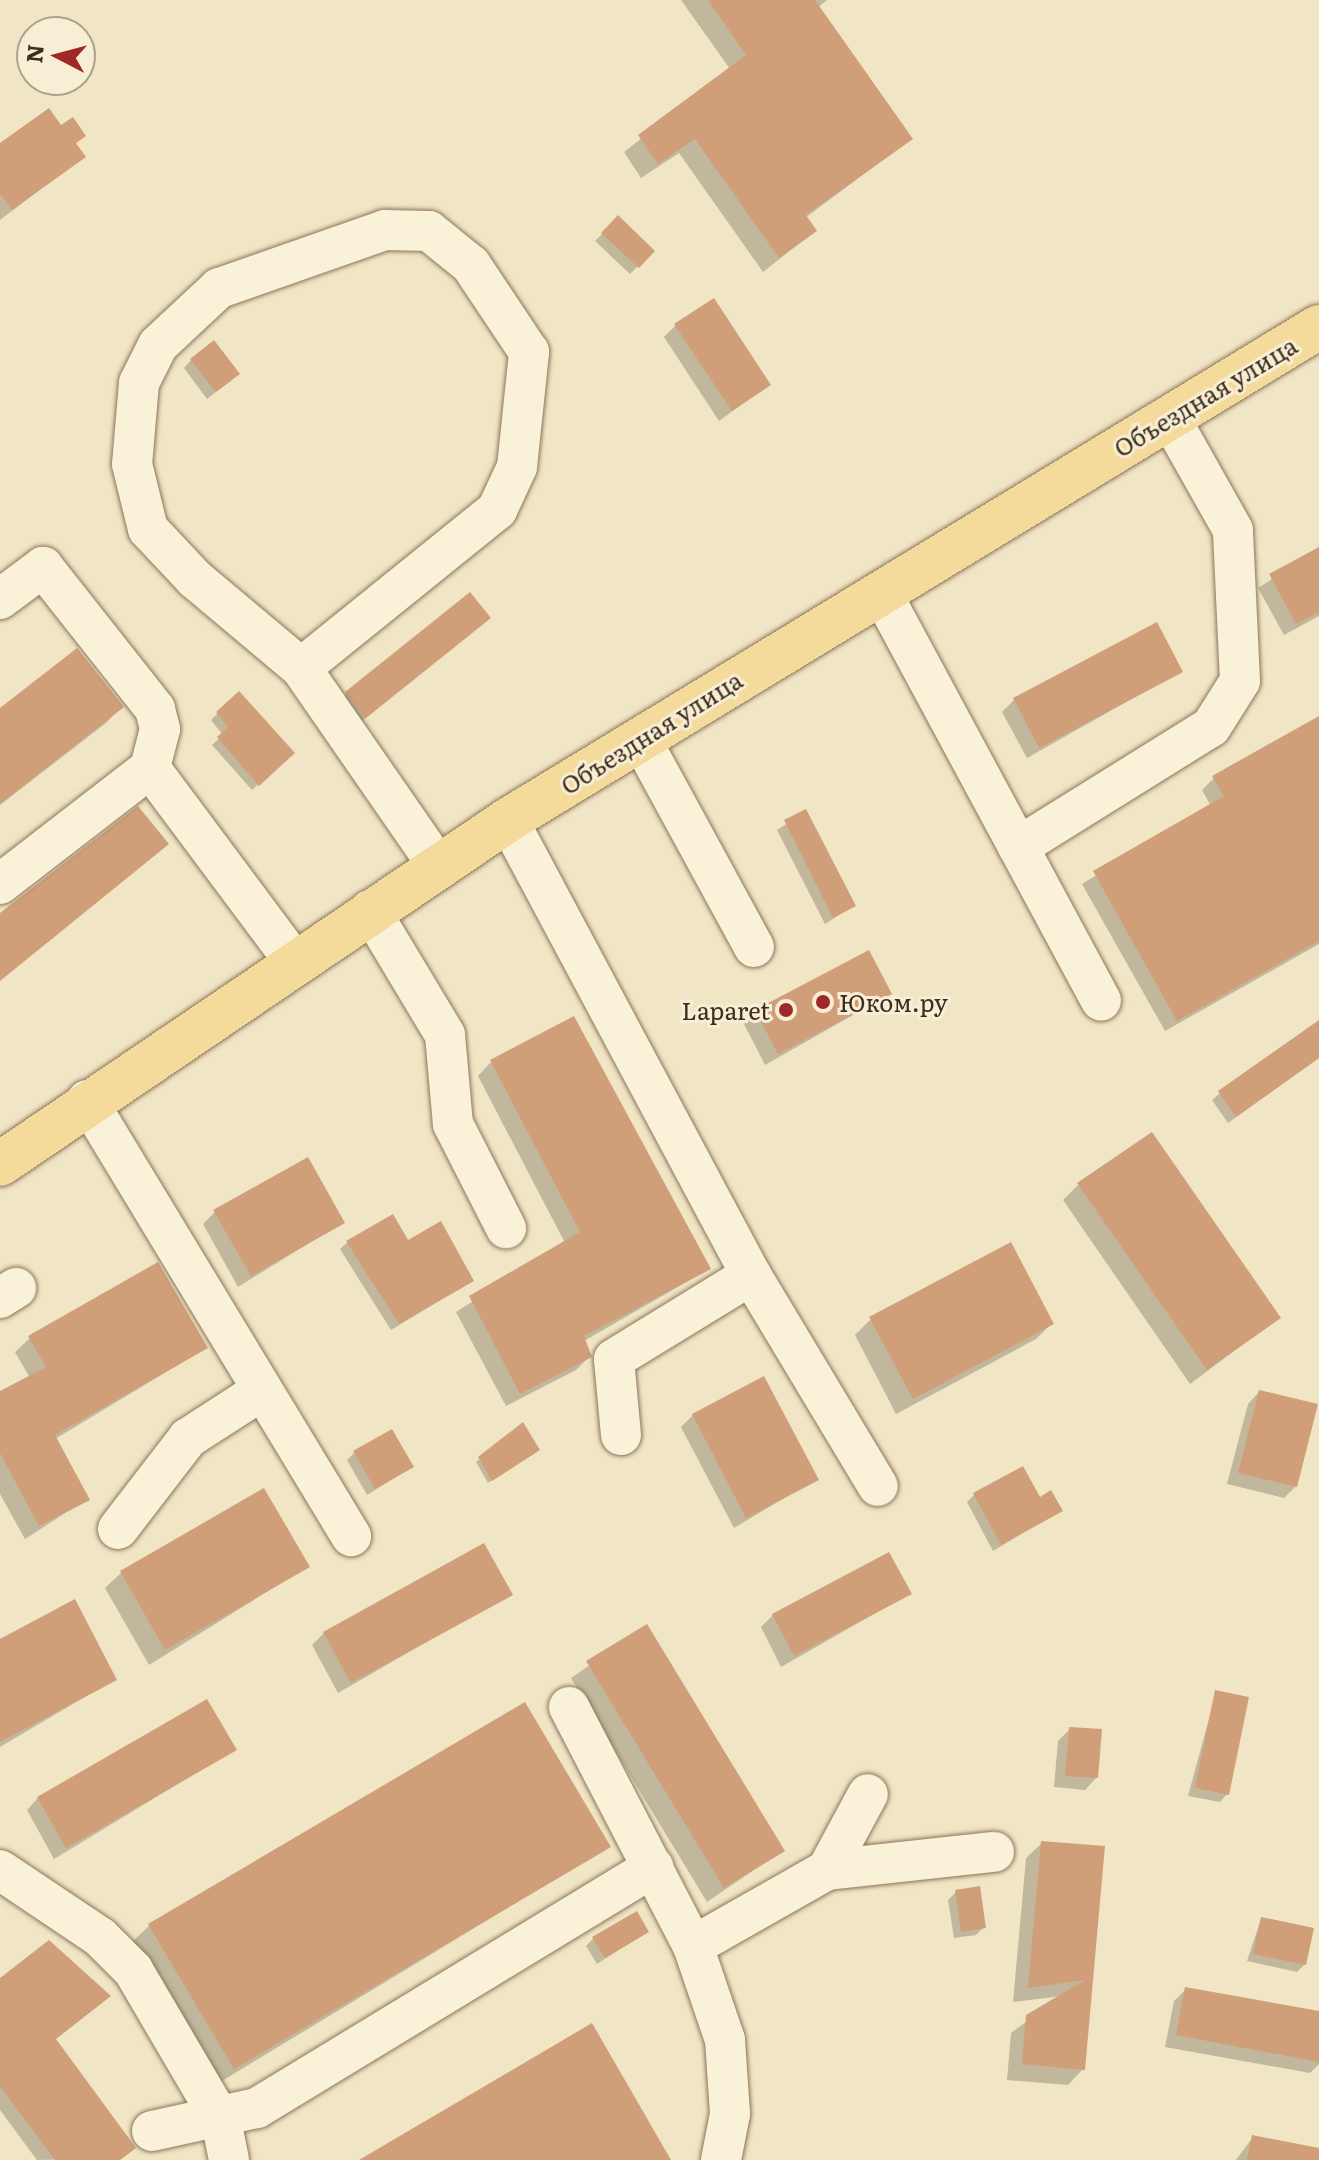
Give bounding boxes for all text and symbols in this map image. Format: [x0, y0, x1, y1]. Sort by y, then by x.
north arrow [16, 16, 96, 96]
text: N [16, 43, 51, 65]
street label: Объездная улица [1108, 330, 1302, 462]
street label: Объездная улица [555, 665, 747, 799]
place label: Юком.ру [839, 988, 948, 1016]
marker: Юком.ру [814, 993, 832, 1011]
place label: Laparet [682, 996, 770, 1024]
marker: Laparet [777, 1001, 795, 1019]

